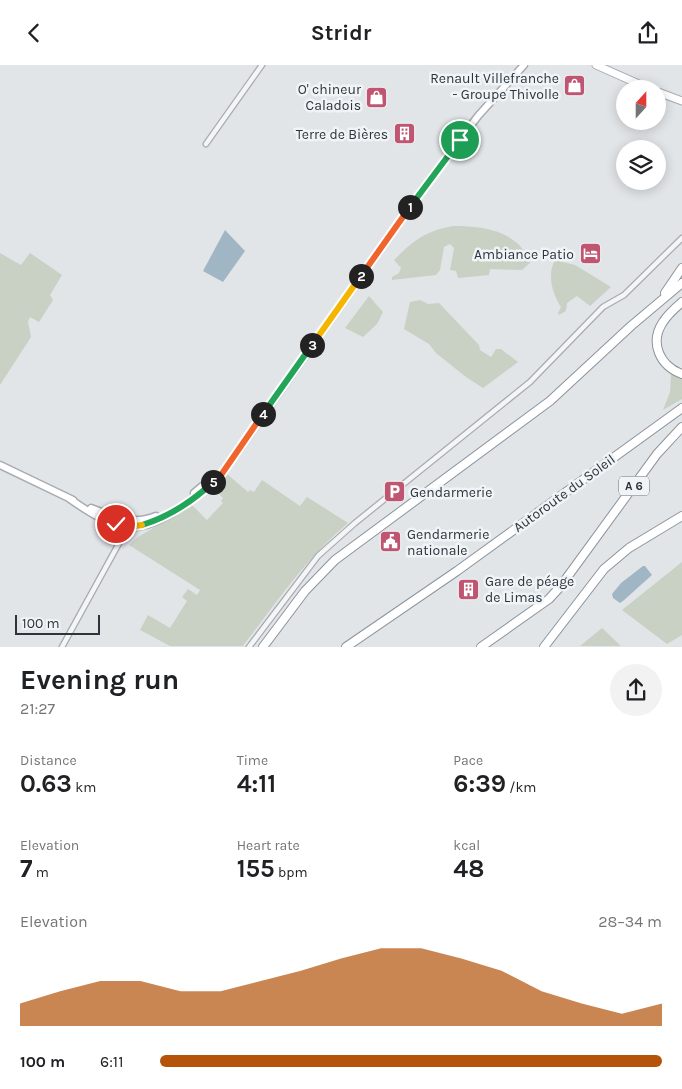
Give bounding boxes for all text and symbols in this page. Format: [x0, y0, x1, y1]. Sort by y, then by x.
icon: back [20, 19, 48, 47]
icon: share [634, 19, 662, 47]
text: Stridr [311, 20, 371, 46]
place label: Renault Villefranche - Groupe Thivolle [430, 70, 559, 103]
shop icon: Renault Villefranche - Groupe Thivolle [563, 74, 587, 98]
north arrow [616, 80, 666, 130]
map controls [616, 80, 666, 190]
place label: O' chineur Caladois [298, 81, 362, 114]
shop icon: O' chineur Caladois [365, 85, 389, 109]
pin [439, 119, 481, 161]
building icon: Terre de Bières [392, 122, 416, 146]
place label: Terre de Bières [296, 126, 388, 143]
icon: arrive [446, 126, 474, 154]
button: layers [616, 140, 666, 190]
pin: 1 [398, 195, 422, 219]
text: 1 [408, 199, 413, 216]
hotel icon: Ambiance Patio [578, 242, 602, 266]
place label: Ambiance Patio [474, 246, 574, 263]
pin: 2 [348, 263, 374, 289]
text: 2 [357, 268, 366, 285]
pin: 3 [300, 333, 324, 357]
text: 3 [308, 337, 317, 354]
pin: 4 [250, 401, 276, 427]
text: 4 [259, 406, 268, 423]
street label: Autoroute du Soleil [510, 451, 619, 536]
pin: 5 [200, 469, 226, 495]
text: 5 [209, 474, 218, 491]
road number: A 6 [619, 477, 649, 496]
parking icon: Gendarmerie [382, 480, 406, 504]
place label: Gendarmerie [410, 484, 492, 501]
pin [95, 503, 137, 545]
icon: check [102, 510, 130, 538]
place label: Gendarmerie nationale [407, 526, 489, 559]
public building icon: Gendarmerie nationale [379, 530, 403, 554]
place label: Gare de péage de Limas [485, 573, 574, 606]
building icon: Gare de péage de Limas [457, 577, 481, 601]
scale bar [15, 611, 100, 635]
text: 100 m [22, 615, 60, 632]
text: Evening run [20, 663, 179, 696]
button: share [610, 664, 662, 716]
text: 21:27 [20, 699, 55, 718]
text: Distance [20, 752, 77, 769]
text: Time [237, 752, 268, 769]
text: Pace [453, 752, 483, 769]
text: 0.63 [20, 769, 72, 798]
text: 4:11 [237, 769, 276, 798]
text: 6:39 [453, 769, 506, 798]
text: km [72, 779, 96, 796]
text: /km [506, 779, 536, 796]
text: Elevation [20, 837, 79, 854]
text: Heart rate [237, 837, 300, 854]
text: kcal [453, 837, 480, 854]
text: 7 [20, 854, 32, 883]
text: 155 [237, 854, 275, 883]
text: 48 [453, 854, 484, 883]
text: m [32, 864, 49, 881]
text: bpm [275, 864, 308, 881]
text: Elevation [20, 912, 88, 931]
text: 28–34 m [598, 912, 662, 931]
text: 100 m [20, 1052, 65, 1071]
text: 6:11 [100, 1052, 123, 1071]

